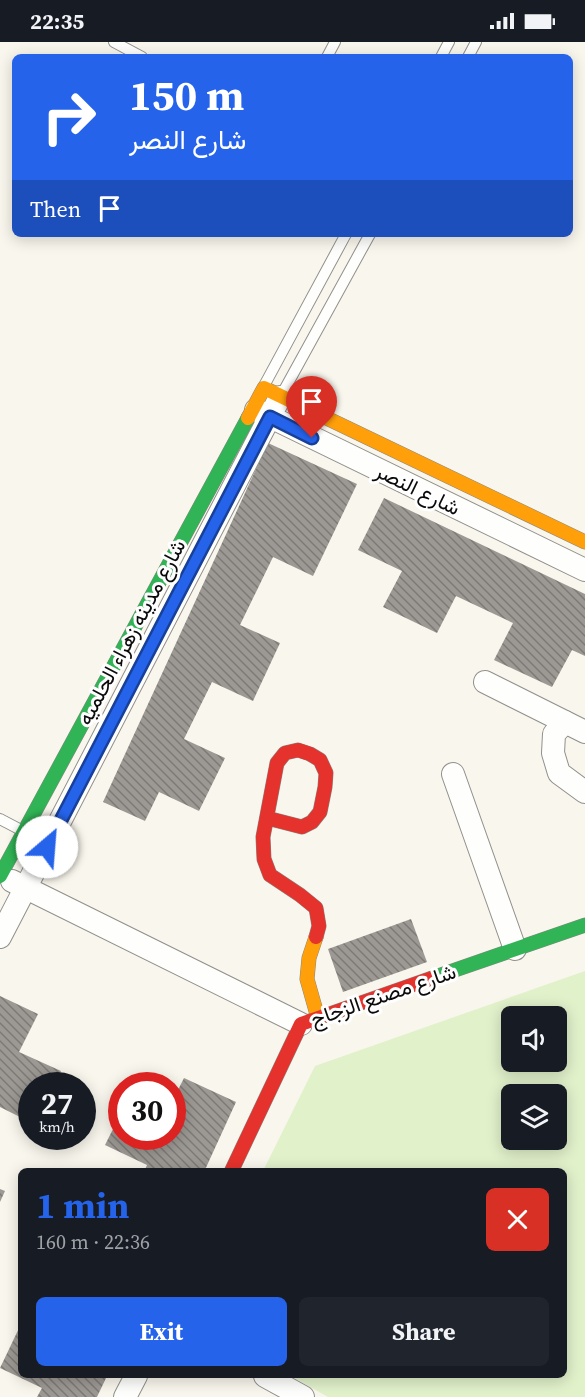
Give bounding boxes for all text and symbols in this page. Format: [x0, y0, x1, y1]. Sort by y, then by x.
text: 22:35 [30, 6, 84, 36]
text: 150 m [129, 66, 244, 124]
icon: right [30, 78, 108, 156]
text: شارع النصر [129, 121, 246, 158]
icon: arrive [93, 192, 126, 225]
text: Then [30, 194, 81, 224]
pin [286, 376, 337, 438]
icon: arrive [295, 385, 328, 418]
street label: شارع النصر [370, 456, 465, 522]
street label: شارع مدينه زهراء الحلميه [70, 534, 192, 730]
position arrow [15, 815, 79, 879]
street label: شارع مصنع الزجاج [306, 957, 460, 1033]
map controls [501, 1006, 567, 1150]
button: sound [501, 1006, 567, 1072]
speed limit sign: 30 [108, 1072, 186, 1150]
text: 27 [41, 1083, 73, 1124]
button: layers [501, 1084, 567, 1150]
text: km/h [39, 1116, 75, 1137]
text: 1 min [36, 1181, 129, 1230]
button: close [486, 1188, 549, 1251]
text: 160 m · 22:36 [36, 1228, 150, 1256]
button: Exit [36, 1297, 287, 1366]
button: Share [299, 1297, 549, 1366]

